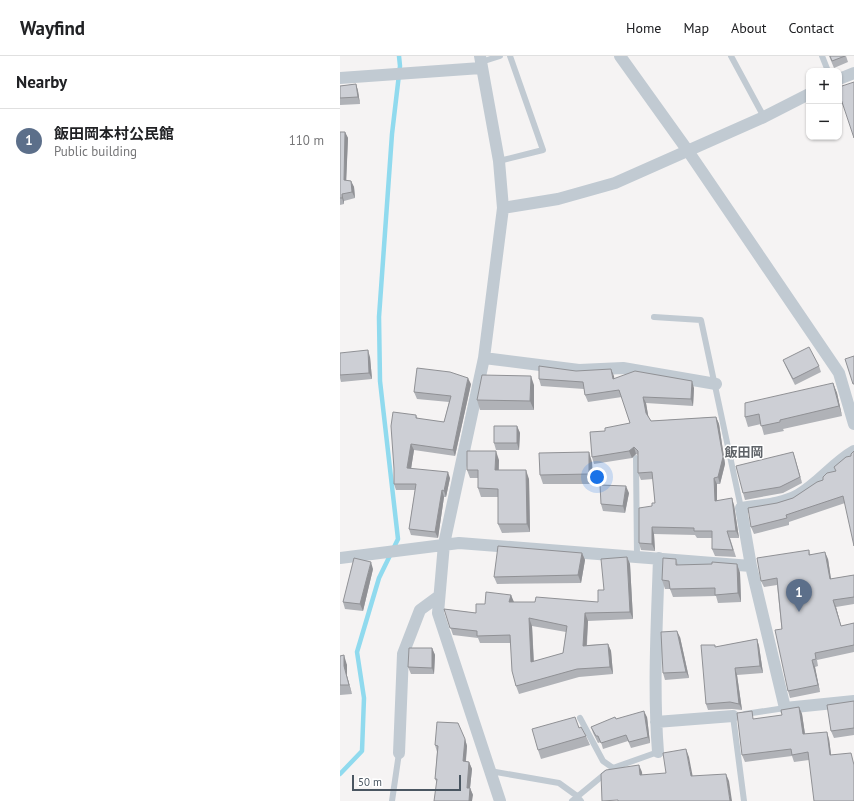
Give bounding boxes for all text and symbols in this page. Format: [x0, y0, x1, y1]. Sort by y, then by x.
text: Wayfind [20, 16, 85, 40]
text: Home [626, 19, 661, 37]
text: Map [683, 19, 709, 37]
text: About [731, 19, 767, 37]
text: Contact [789, 19, 834, 37]
map controls [806, 68, 842, 140]
button: + [806, 68, 842, 104]
text: Nearby [16, 71, 67, 93]
button: − [806, 104, 842, 140]
text: 飯田岡本村公民館 [54, 124, 174, 143]
text: 1 [25, 132, 33, 149]
text: 110 m [289, 132, 324, 149]
text: Public building [54, 143, 137, 160]
district label: 飯田岡 [724, 444, 764, 461]
your location [587, 467, 607, 487]
pin: 1 [786, 579, 812, 612]
scale bar [352, 773, 461, 792]
text: 50 m [358, 775, 382, 789]

